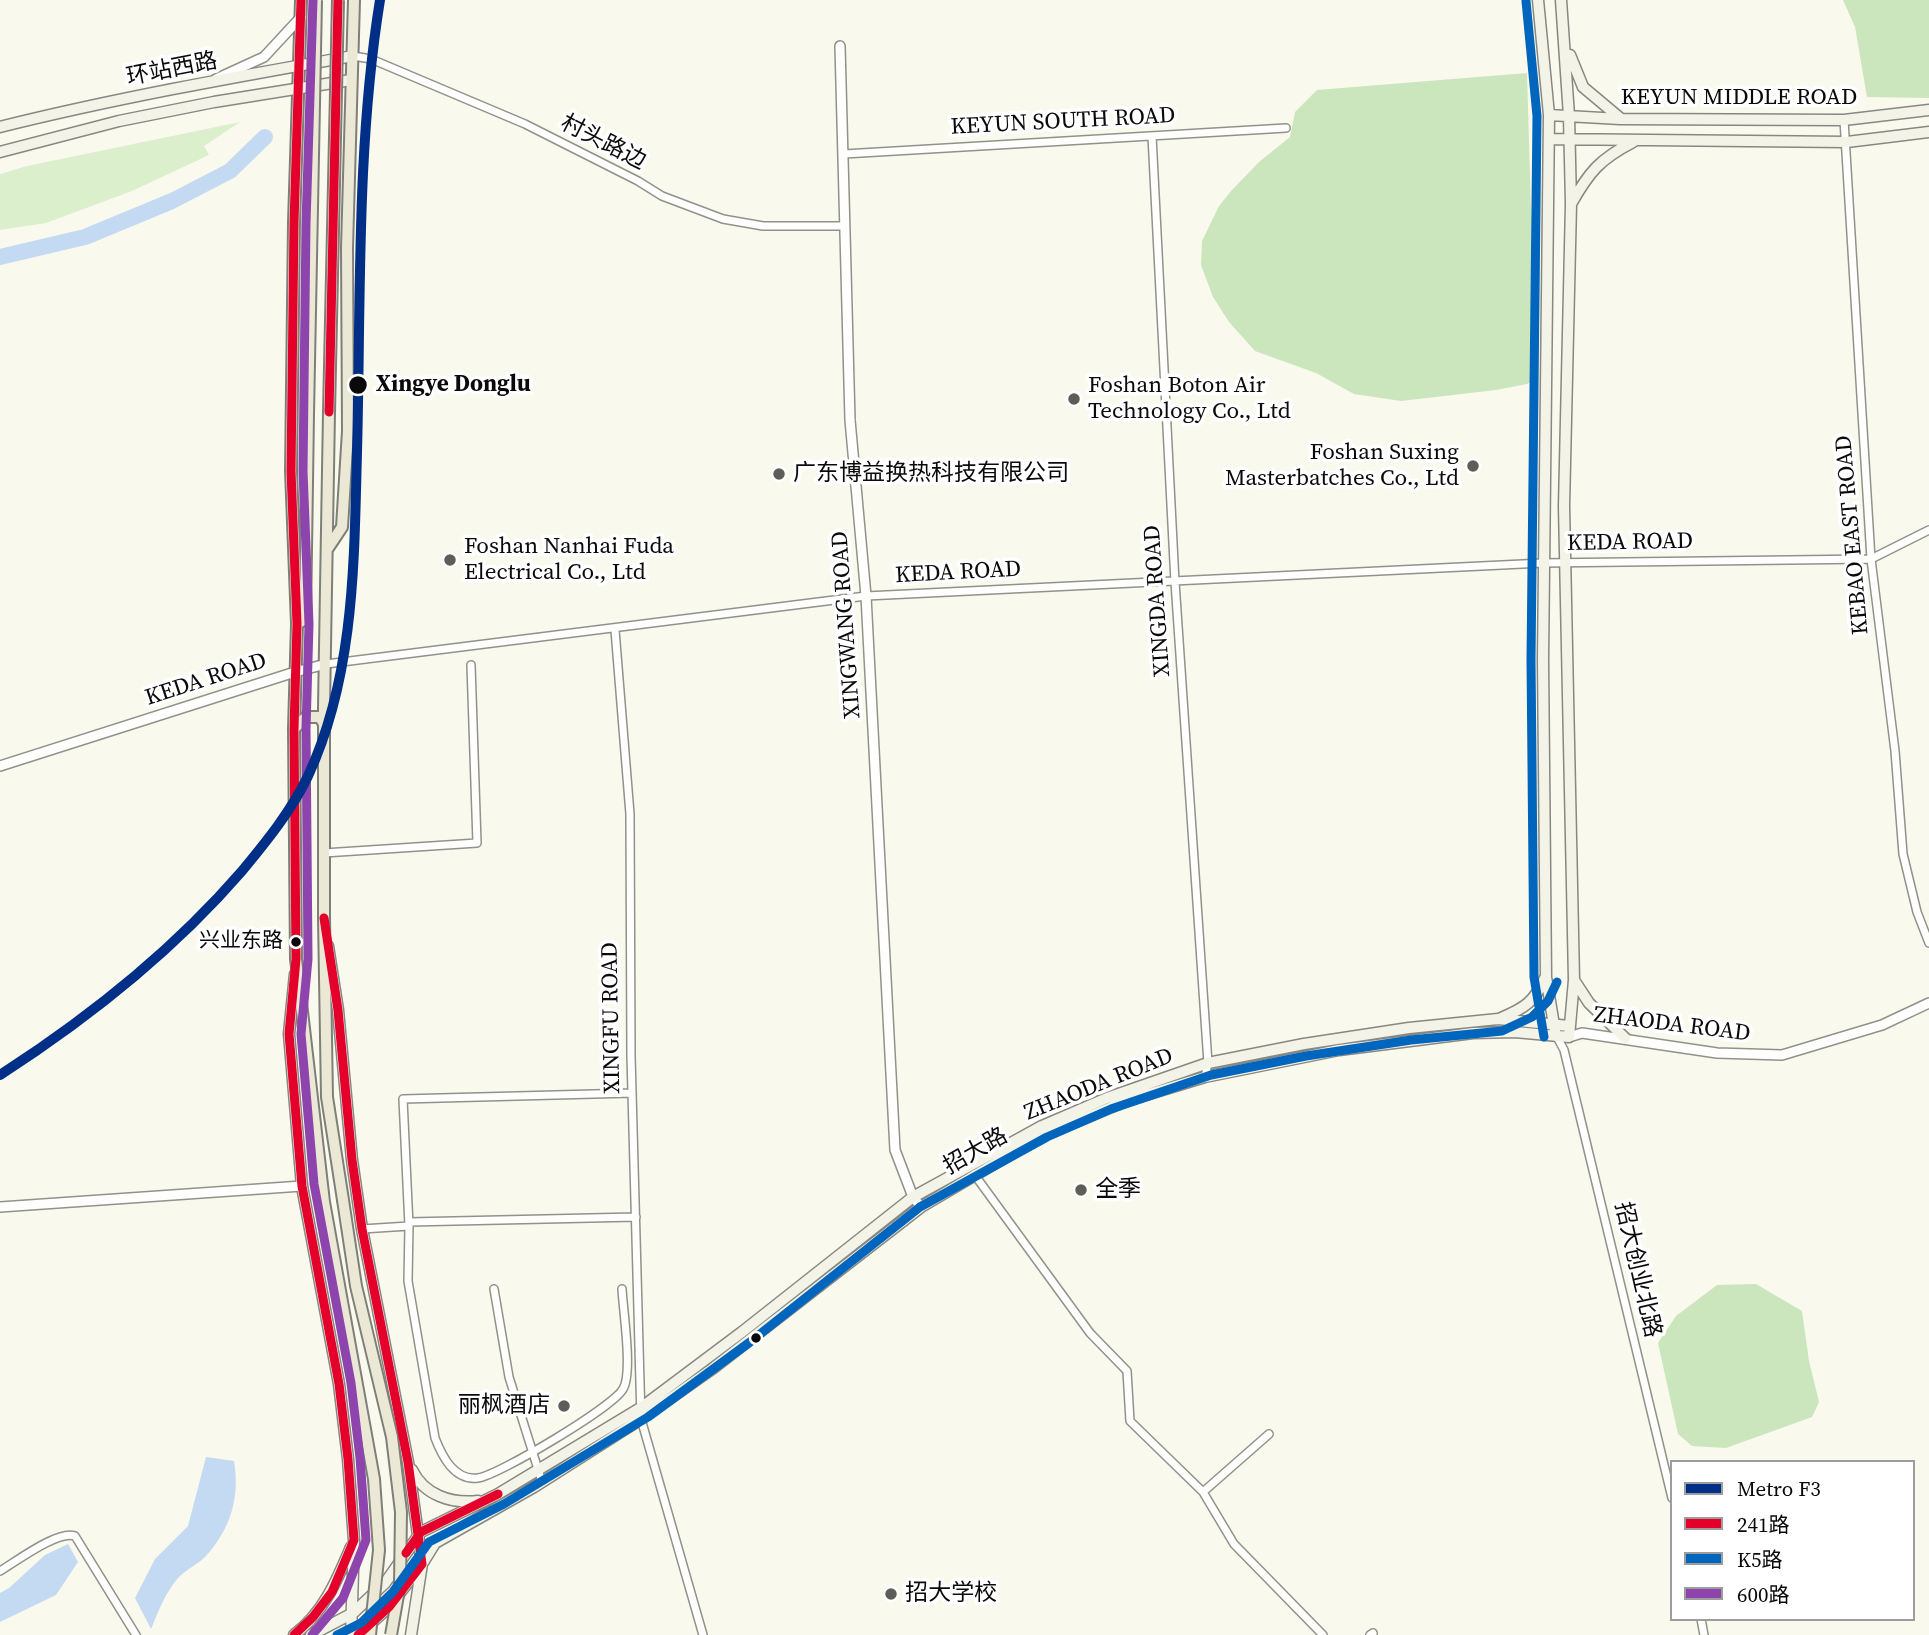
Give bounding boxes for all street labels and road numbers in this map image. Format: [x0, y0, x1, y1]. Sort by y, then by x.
street label: 环站西路 [124, 48, 220, 92]
street label: KEYUN MIDDLE ROAD [1621, 84, 1857, 112]
street label: KEYUN SOUTH ROAD [950, 102, 1176, 142]
street label: 村头路边 [556, 110, 650, 176]
street label: KEBAO EAST ROAD [1831, 434, 1875, 636]
street label: XINGDA ROAD [1139, 524, 1177, 678]
street label: KEDA ROAD [1567, 528, 1693, 558]
street label: XINGWANG ROAD [827, 530, 867, 720]
street label: KEDA ROAD [894, 556, 1022, 590]
street label: KEDA ROAD [142, 647, 270, 713]
street label: XINGFU ROAD [597, 942, 627, 1094]
street label: ZHAODA ROAD [1592, 1002, 1752, 1048]
street label: ZHAODA ROAD [1021, 1043, 1177, 1127]
street label: 招大路 [939, 1123, 1013, 1181]
street label: 招大创业北路 [1608, 1200, 1666, 1340]

